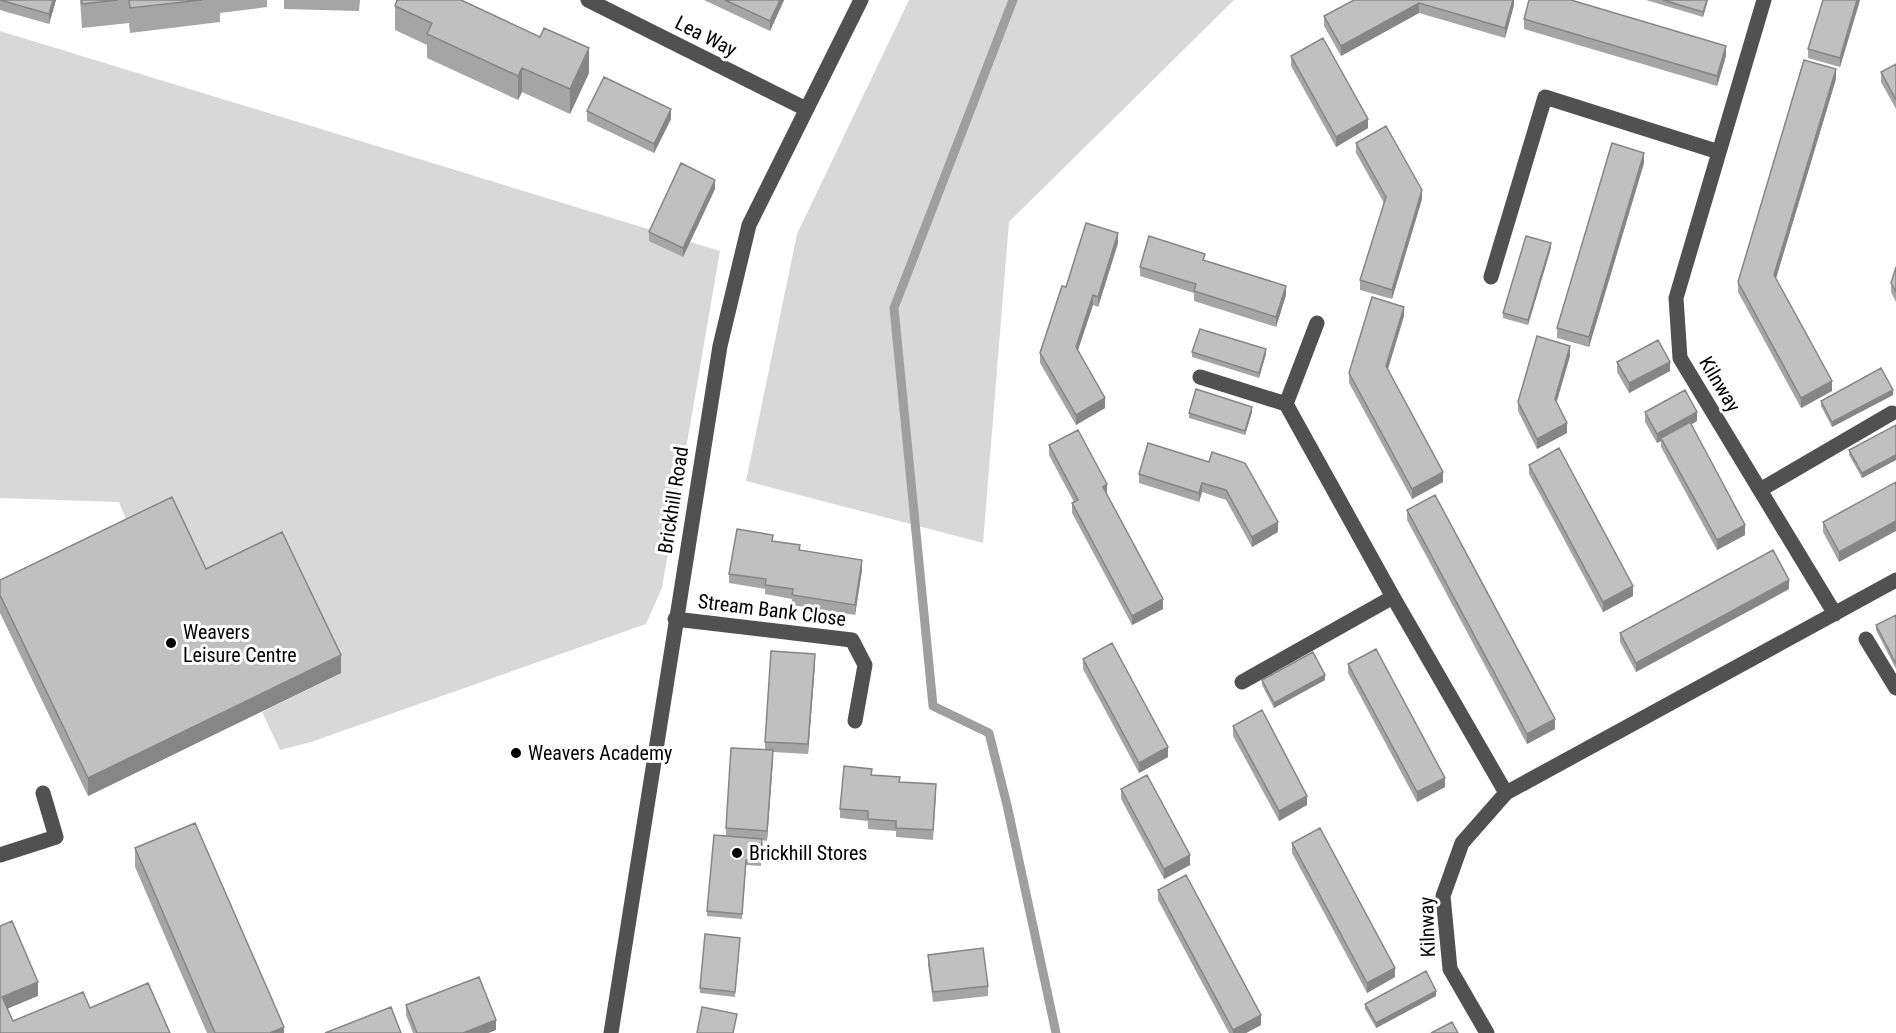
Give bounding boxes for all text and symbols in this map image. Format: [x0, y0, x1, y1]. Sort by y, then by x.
street label: Lea Way [671, 10, 741, 62]
street label: Kilnway [1694, 352, 1746, 416]
street label: Brickhill Road [653, 445, 693, 555]
street label: Stream Bank Close [697, 589, 847, 631]
place label: Weavers Leisure Centre [183, 620, 297, 667]
marker: Weavers Leisure Centre [164, 636, 178, 650]
place label: Weavers Academy [528, 741, 672, 765]
marker: Weavers Academy [509, 746, 523, 760]
place label: Brickhill Stores [749, 841, 867, 865]
marker: Brickhill Stores [730, 846, 744, 860]
street label: Kilnway [1414, 896, 1440, 958]

